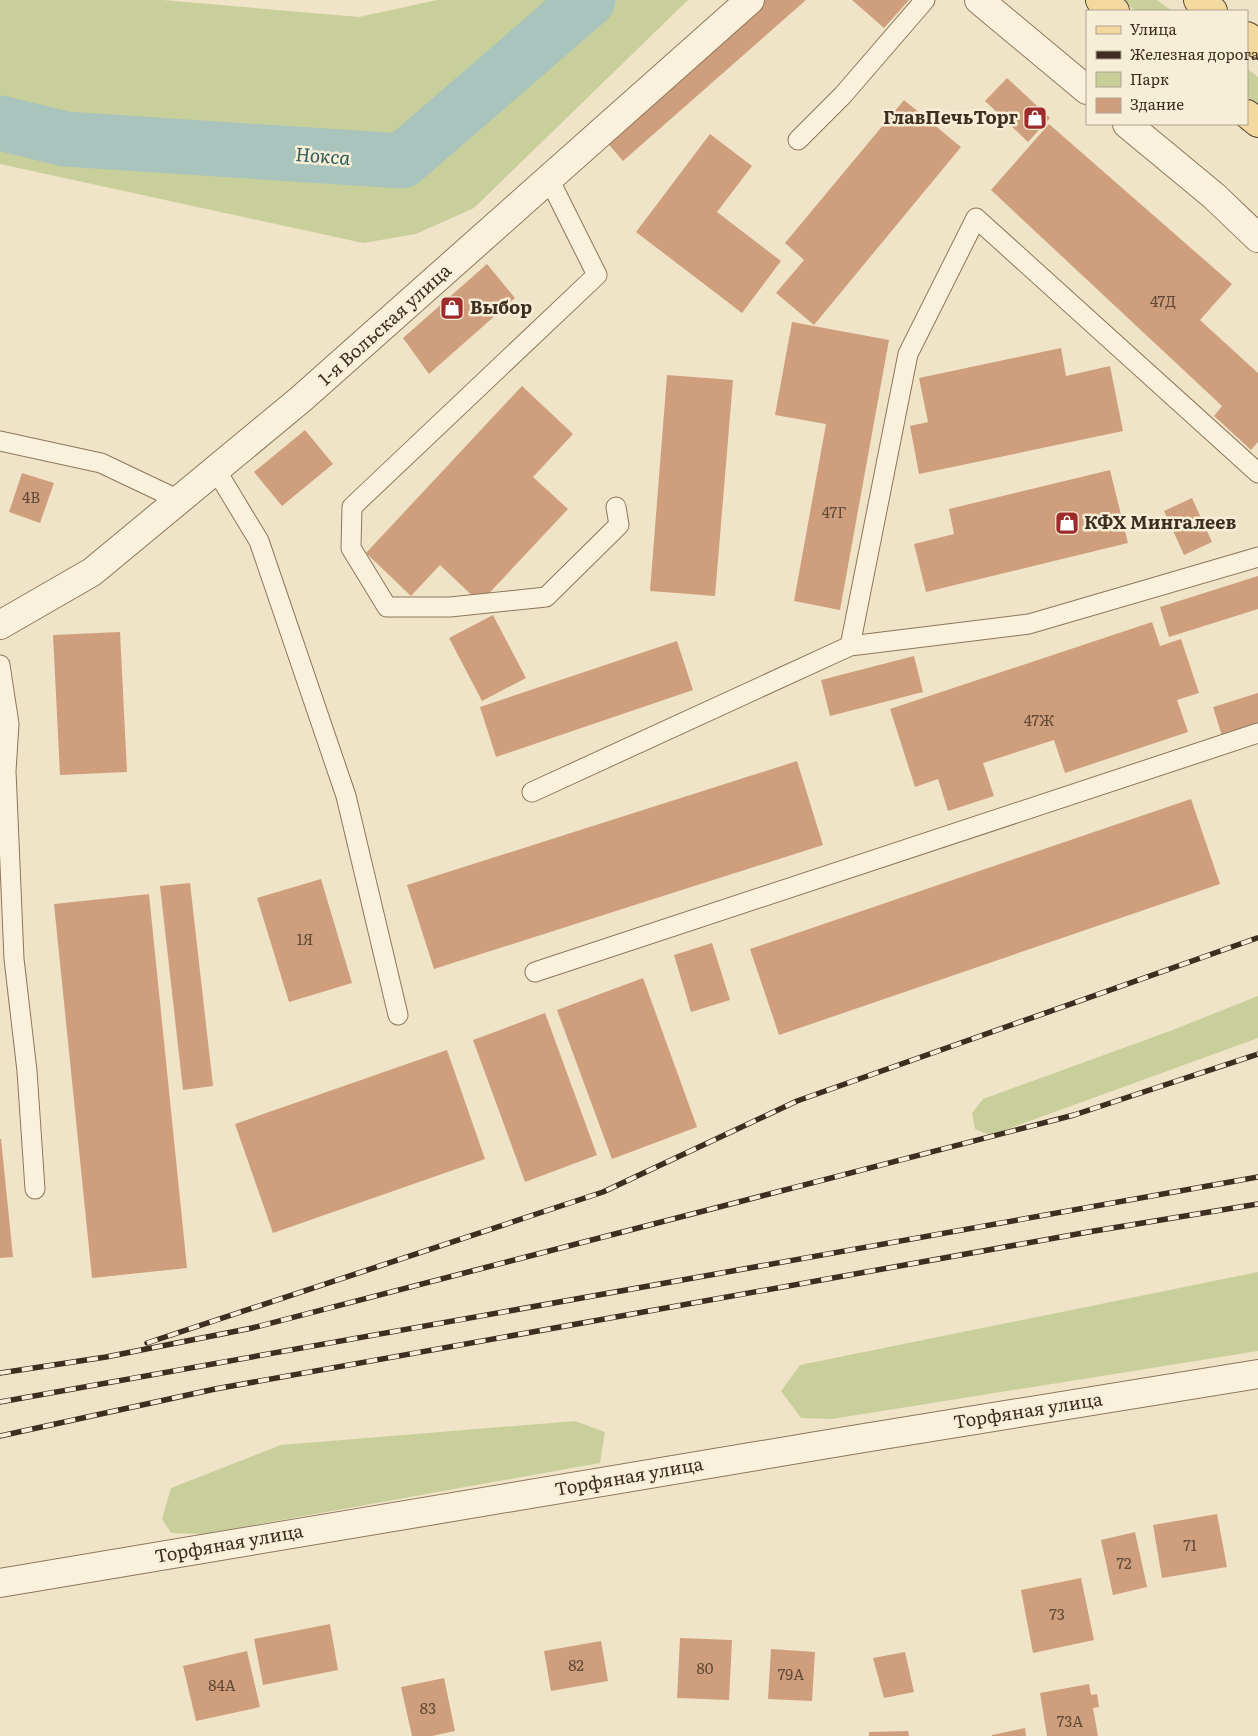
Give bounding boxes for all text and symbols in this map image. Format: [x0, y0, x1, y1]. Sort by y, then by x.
legend [1086, 10, 1248, 125]
text: Улица [1130, 17, 1178, 40]
text: Железная дорога [1130, 42, 1258, 65]
text: Парк [1130, 67, 1169, 90]
text: Здание [1130, 92, 1184, 115]
place label: ГлавПечьТорг [883, 103, 1019, 130]
shop icon: ГлавПечьТорг [1022, 105, 1048, 131]
water label: Нокса [295, 139, 352, 171]
street label: 1-я Вольская улица [312, 257, 457, 391]
house number: 47Д [1150, 289, 1176, 312]
place label: Выбор [470, 293, 532, 320]
shop icon: Выбор [439, 295, 465, 321]
house number: 4В [22, 485, 40, 508]
house number: 47Г [822, 500, 846, 523]
place label: КФХ Мингалеев [1084, 508, 1236, 535]
shop icon: КФХ Мингалеев [1054, 510, 1080, 536]
house number: 47Ж [1024, 708, 1055, 731]
house number: 1Я [297, 927, 313, 950]
street label: Торфяная улица [951, 1384, 1105, 1435]
street label: Торфяная улица [552, 1449, 706, 1502]
street label: Торфяная улица [152, 1516, 306, 1569]
house number: 71 [1183, 1533, 1197, 1556]
house number: 72 [1116, 1551, 1132, 1574]
house number: 73 [1049, 1602, 1065, 1625]
house number: 82 [568, 1653, 584, 1676]
house number: 80 [697, 1656, 714, 1679]
house number: 79А [778, 1662, 804, 1685]
house number: 84А [208, 1673, 236, 1696]
house number: 83 [420, 1696, 436, 1719]
house number: 73А [1057, 1709, 1083, 1732]

